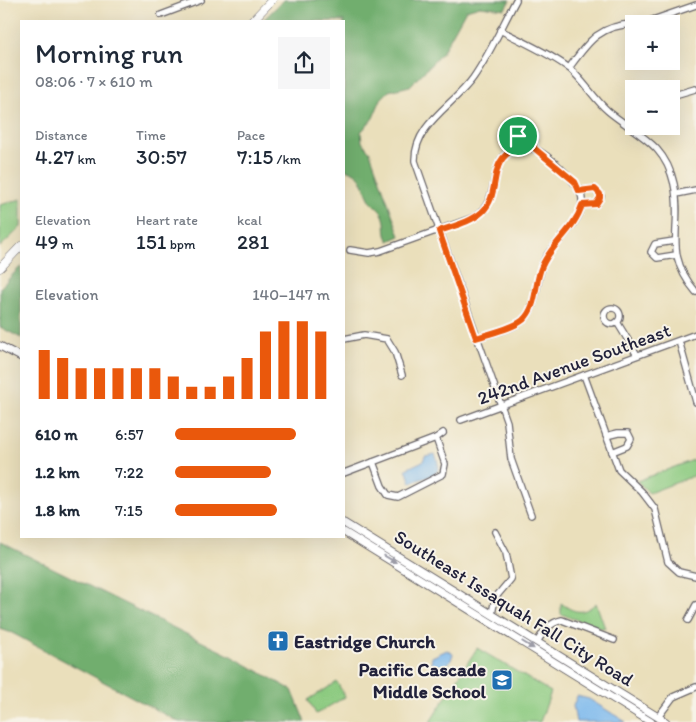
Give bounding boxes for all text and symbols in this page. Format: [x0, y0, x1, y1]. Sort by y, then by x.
map controls [625, 15, 680, 135]
button: + [625, 15, 680, 70]
text: Morning run [35, 36, 183, 70]
button: share [278, 37, 330, 89]
text: 08:06 · 7 × 610 m [35, 72, 153, 91]
button: − [625, 80, 680, 135]
pin [497, 115, 539, 157]
icon: arrive [504, 122, 532, 150]
text: Distance [35, 127, 87, 144]
text: Time [136, 127, 166, 144]
text: Pace [237, 127, 265, 144]
text: 4.27 [35, 144, 74, 169]
text: 30:57 [136, 144, 187, 169]
text: 7:15 [237, 144, 273, 169]
text: km [74, 151, 96, 168]
text: /km [273, 151, 301, 168]
text: Elevation [35, 212, 91, 229]
text: Heart rate [136, 212, 198, 229]
text: kcal [237, 212, 262, 229]
text: 49 [35, 229, 59, 254]
text: 151 [136, 229, 167, 254]
text: 281 [237, 229, 269, 254]
text: m [59, 236, 74, 253]
text: bpm [167, 236, 196, 253]
text: Elevation [35, 285, 99, 304]
text: 140–147 m [252, 285, 330, 304]
street label: 242nd Avenue Southeast [474, 318, 674, 410]
text: 610 m [35, 425, 78, 444]
text: 6:57 [115, 425, 144, 444]
text: 1.2 km [35, 463, 80, 482]
text: 7:22 [115, 463, 144, 482]
text: 1.8 km [35, 501, 80, 520]
text: 7:15 [115, 501, 143, 520]
street label: Southeast Issaquah Fall City Road [390, 525, 638, 692]
one-way arrow [383, 555, 396, 564]
church icon: Eastridge Church [266, 629, 290, 653]
place label: Eastridge Church [294, 630, 436, 653]
one-way arrow [521, 641, 534, 650]
place label: Pacific Cascade Middle School [358, 658, 487, 703]
school or university icon: Pacific Cascade Middle School [490, 668, 514, 692]

